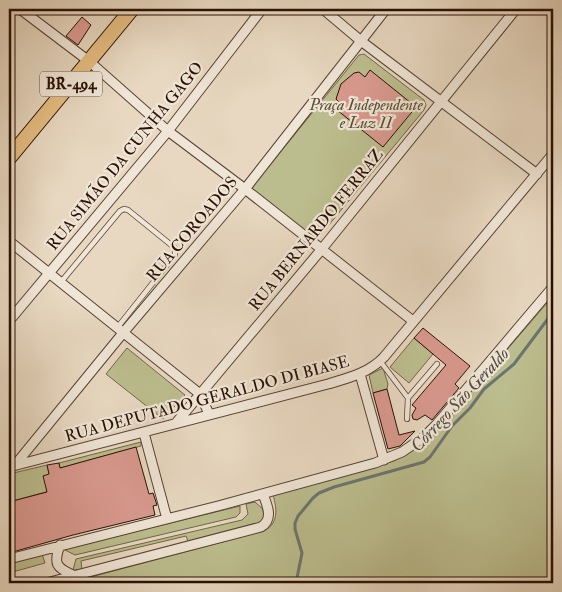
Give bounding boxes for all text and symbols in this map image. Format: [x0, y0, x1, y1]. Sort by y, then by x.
street label: RUA SIMÃO DA CUNHA GAGO [43, 58, 207, 254]
road number: BR-494 [40, 72, 102, 96]
park label: Praça Independente e Luz II [308, 95, 423, 133]
street label: RUA BERNARDO FERRAZ [244, 145, 388, 315]
street label: RUA COROADOS [142, 172, 242, 286]
water label: Córrego São Geraldo [406, 343, 514, 457]
street label: RUA DEPUTADO GERALDO DI BIASE [63, 351, 351, 447]

